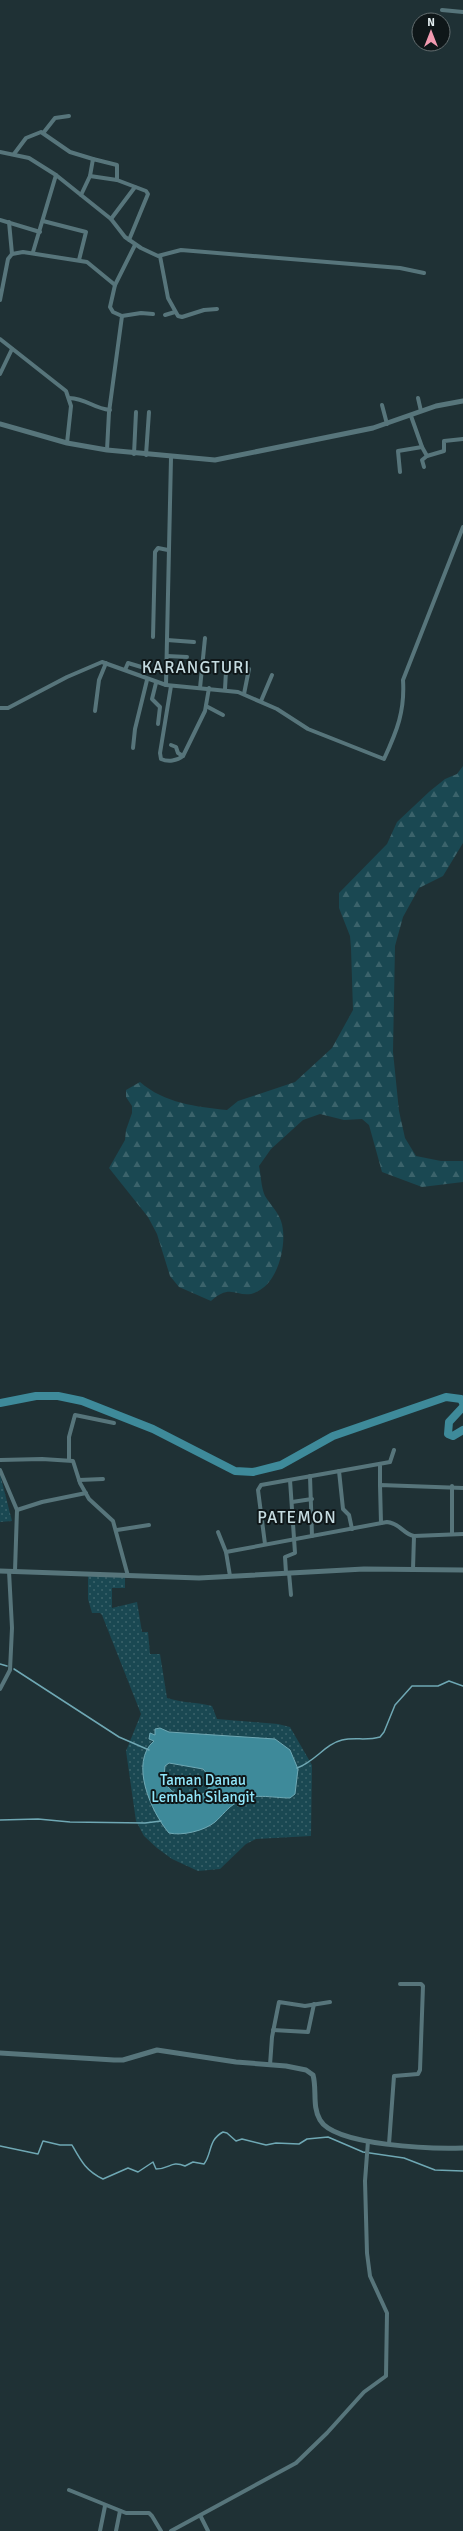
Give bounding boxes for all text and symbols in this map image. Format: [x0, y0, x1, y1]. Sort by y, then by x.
north arrow [411, 12, 451, 52]
text: N [427, 16, 435, 29]
district label: KARANGTURI [142, 657, 250, 678]
district label: PATEMON [257, 1507, 337, 1528]
park label: Taman Danau Lembah Silangit [151, 1771, 255, 1806]

